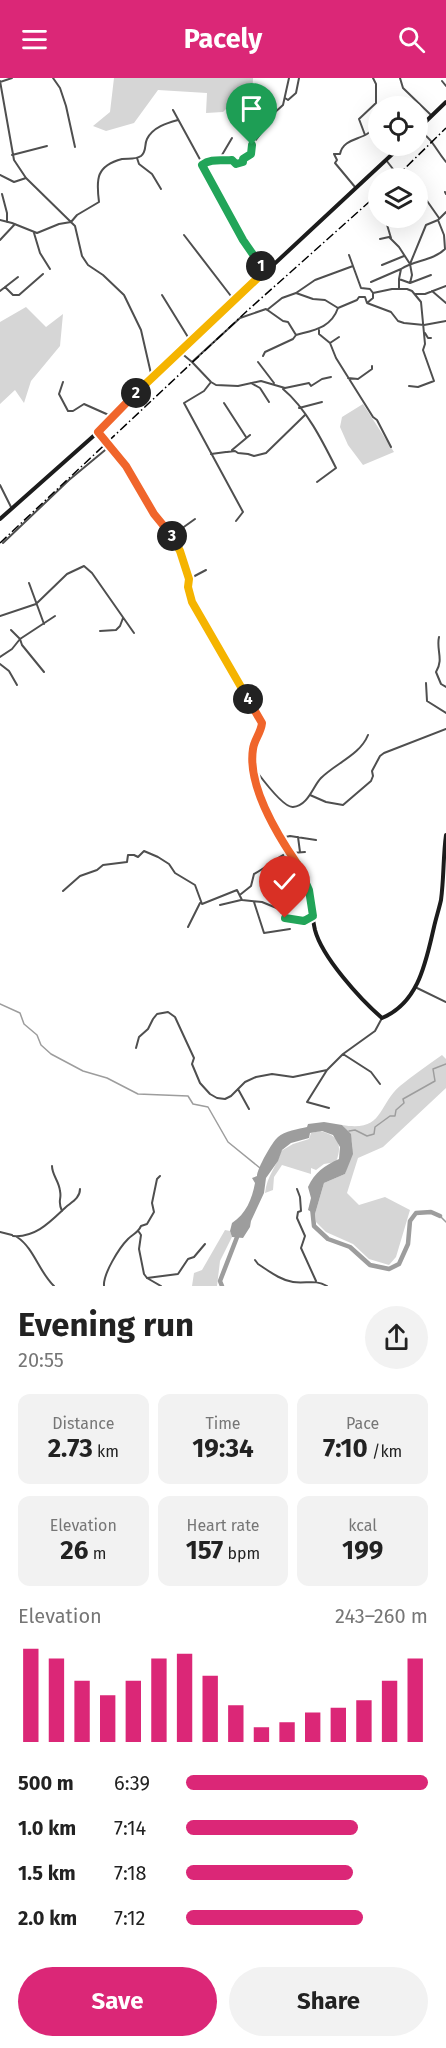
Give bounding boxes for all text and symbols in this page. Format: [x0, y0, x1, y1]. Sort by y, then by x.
icon: menu [18, 23, 51, 56]
text: Pacely [184, 23, 262, 55]
icon: search [395, 23, 428, 56]
pin [226, 83, 277, 145]
icon: arrive [235, 92, 268, 125]
map controls [368, 96, 428, 228]
button: locate [368, 96, 428, 156]
button: layers [368, 168, 428, 228]
pin: 1 [246, 251, 276, 281]
text: 1 [257, 256, 265, 275]
pin: 2 [121, 378, 151, 408]
text: 2 [132, 383, 140, 402]
pin: 3 [157, 521, 187, 551]
text: 3 [168, 526, 176, 545]
pin: 4 [233, 684, 263, 714]
text: 4 [243, 689, 253, 708]
pin [259, 856, 310, 918]
icon: check [268, 865, 301, 898]
text: Evening run [18, 1305, 194, 1345]
button: share [365, 1306, 428, 1369]
text: 20:55 [18, 1348, 64, 1372]
text: Distance [52, 1414, 114, 1433]
text: Time [205, 1414, 241, 1433]
text: Pace [346, 1414, 379, 1433]
text: 2.73 [48, 1433, 93, 1464]
text: 19:34 [192, 1433, 254, 1464]
text: 7:10 [323, 1433, 368, 1464]
text: km [93, 1442, 119, 1461]
text: /km [368, 1442, 402, 1461]
text: Elevation [50, 1516, 117, 1535]
text: Heart rate [187, 1516, 259, 1535]
text: kcal [348, 1516, 377, 1535]
text: 26 [60, 1535, 88, 1566]
text: 157 [186, 1535, 223, 1566]
text: 199 [342, 1535, 383, 1566]
text: m [88, 1544, 106, 1563]
text: bpm [223, 1544, 260, 1563]
text: Elevation [18, 1604, 102, 1628]
text: 243–260 m [335, 1604, 428, 1628]
text: 500 m [18, 1771, 74, 1795]
text: 6:39 [114, 1771, 150, 1795]
text: 1.0 km [18, 1816, 76, 1840]
text: 7:14 [114, 1816, 146, 1840]
text: 1.5 km [18, 1861, 76, 1885]
text: 7:18 [114, 1861, 147, 1885]
text: 2.0 km [18, 1906, 77, 1930]
text: 7:12 [114, 1906, 145, 1930]
button: Save [18, 1967, 217, 2036]
button: Share [229, 1967, 428, 2036]

